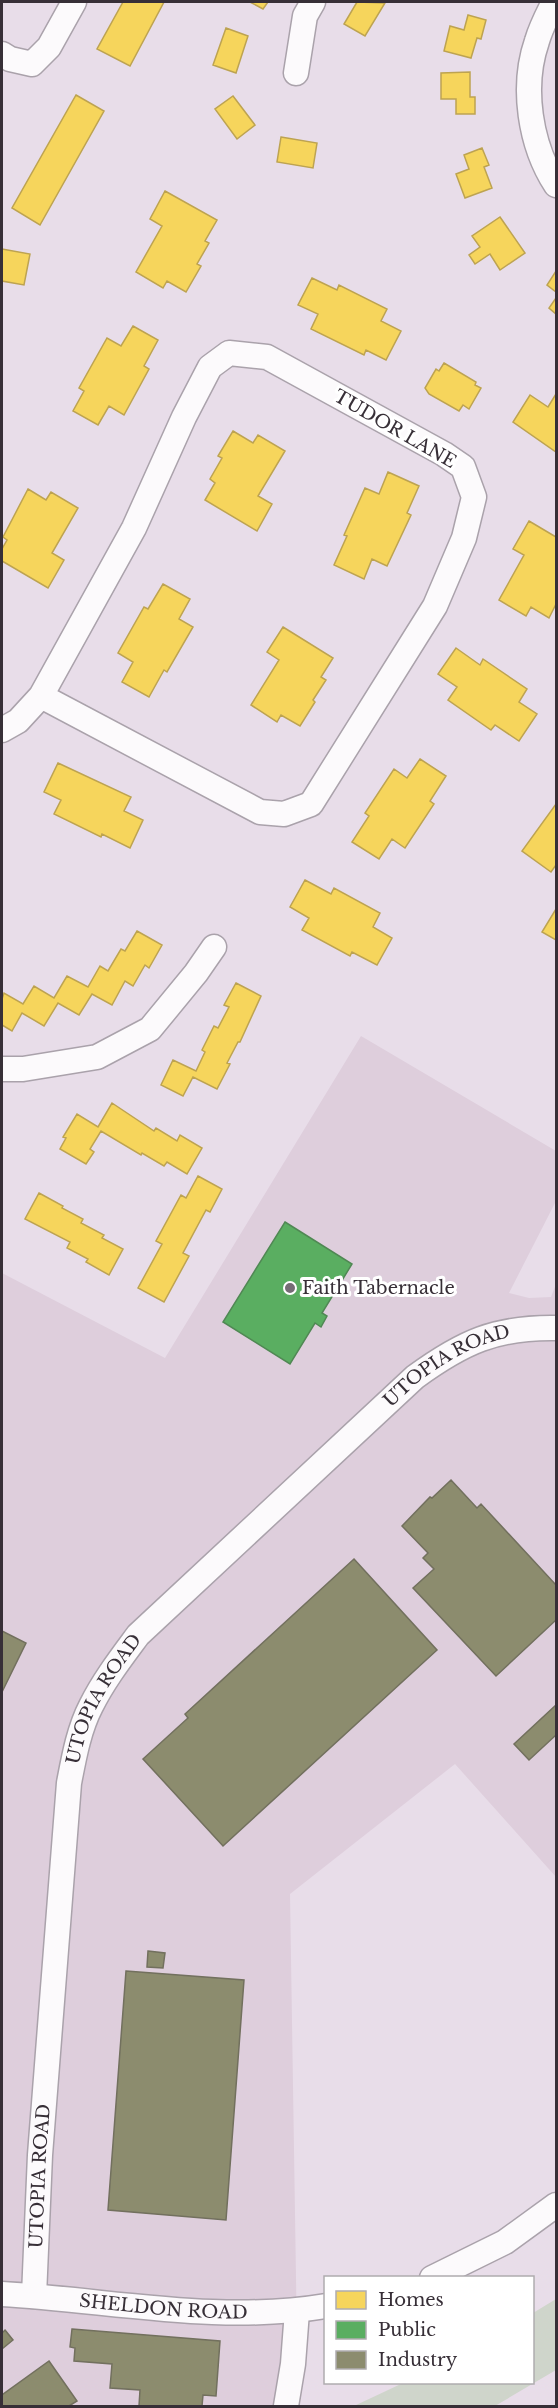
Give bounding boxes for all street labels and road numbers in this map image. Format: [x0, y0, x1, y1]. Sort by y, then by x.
street label: TUDOR LANE [330, 385, 460, 473]
street label: UTOPIA ROAD [379, 1320, 512, 1412]
street label: UTOPIA ROAD [62, 1630, 146, 1766]
street label: UTOPIA ROAD [25, 2103, 55, 2249]
street label: SHELDON ROAD [78, 2290, 248, 2324]

